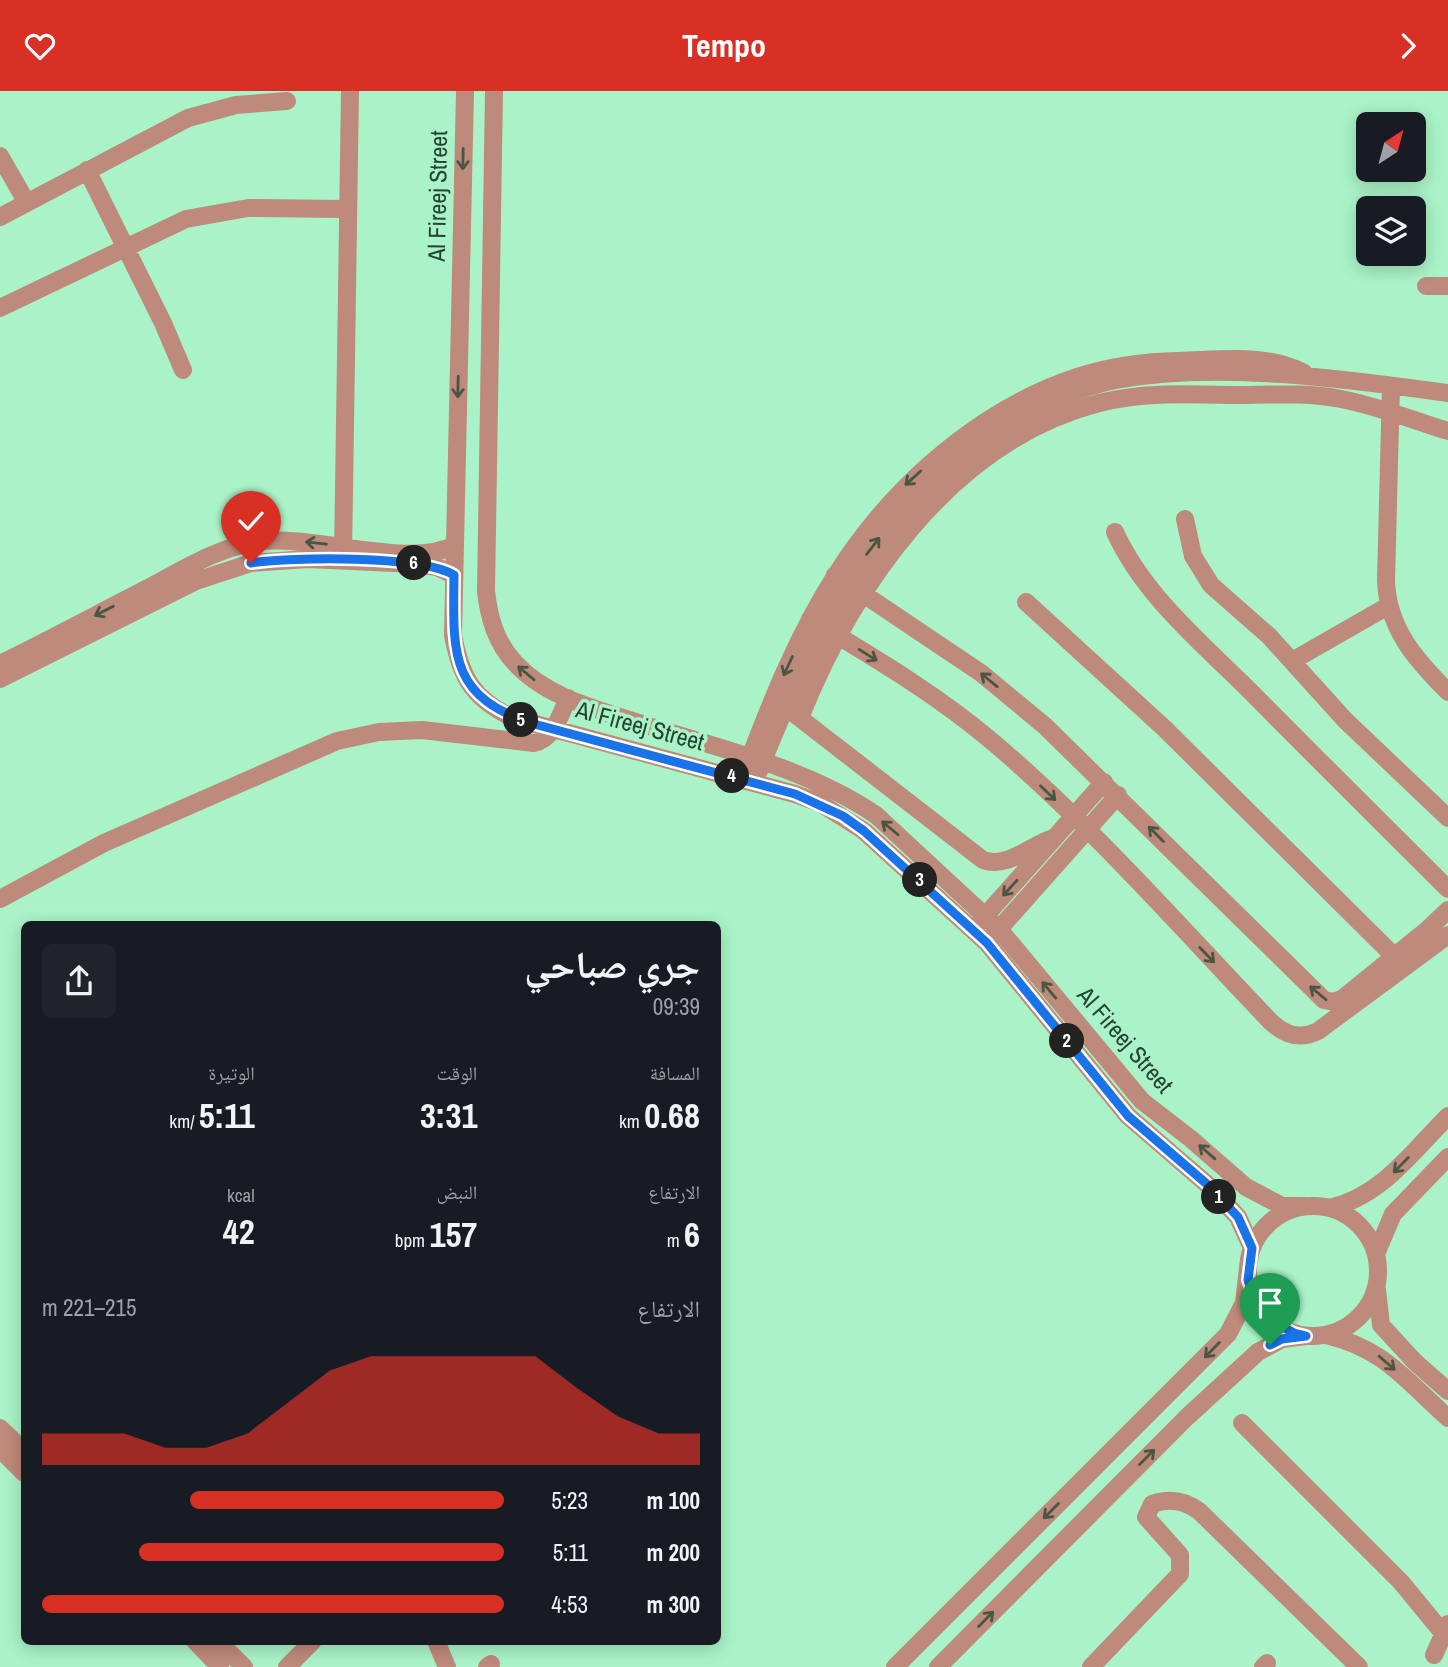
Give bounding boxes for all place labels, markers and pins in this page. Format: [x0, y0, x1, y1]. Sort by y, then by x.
pin [221, 491, 281, 563]
pin: 6 [396, 545, 432, 581]
pin: 5 [504, 703, 538, 737]
pin: 4 [714, 759, 750, 793]
pin: 3 [902, 863, 937, 897]
pin: 2 [1050, 1023, 1084, 1059]
pin: 1 [1202, 1179, 1236, 1215]
pin [1240, 1273, 1300, 1345]

